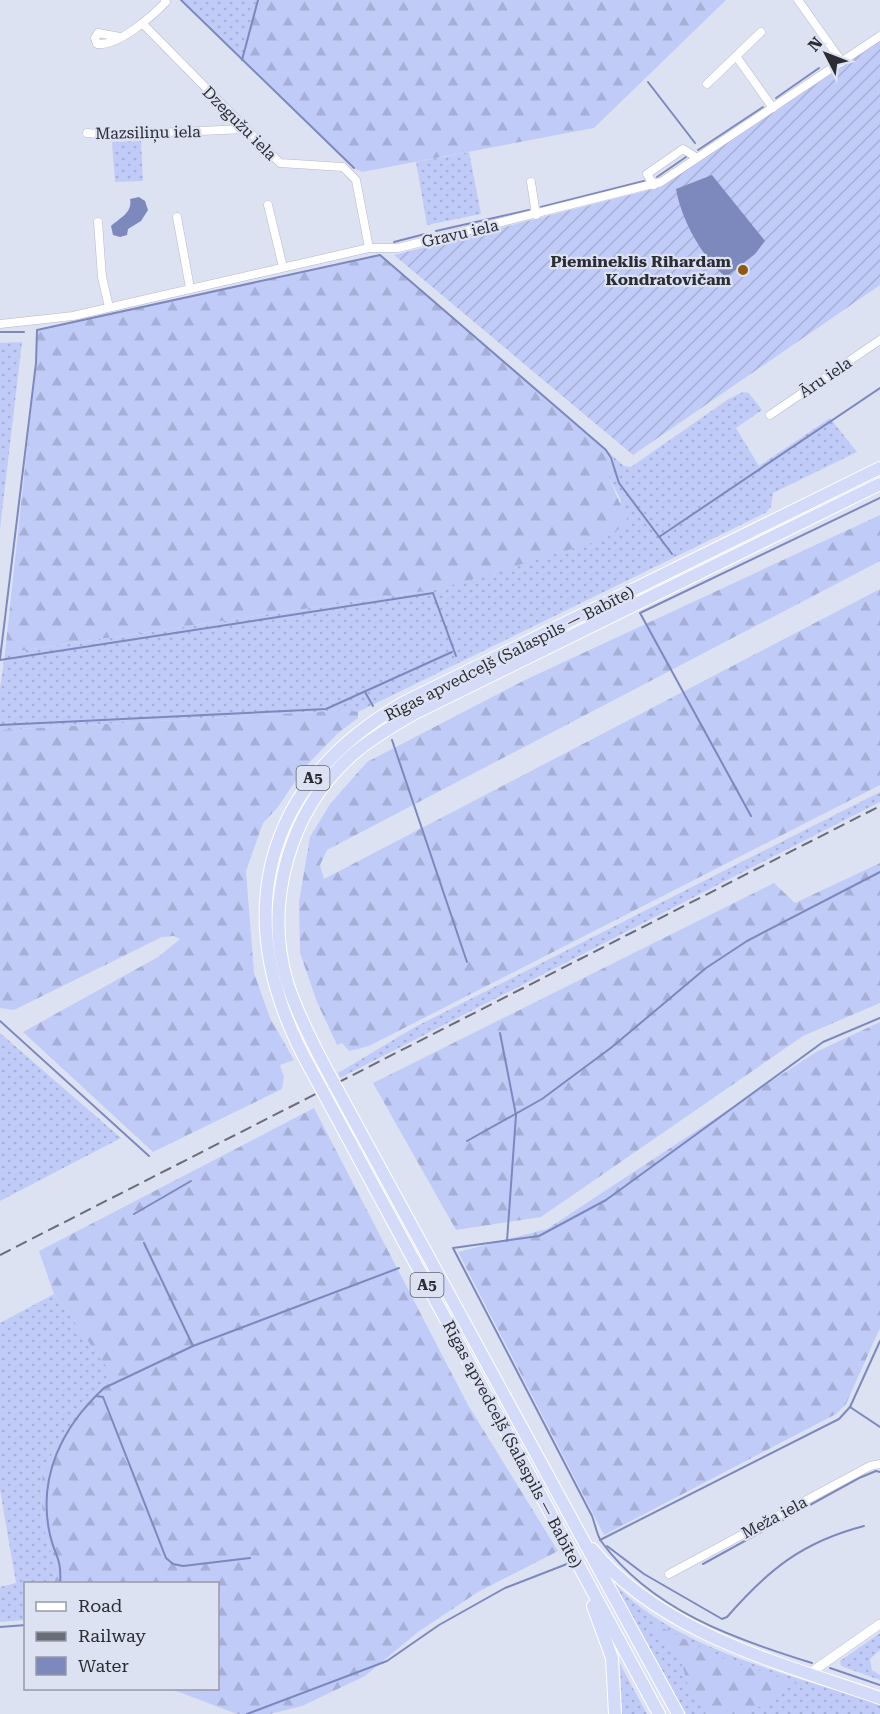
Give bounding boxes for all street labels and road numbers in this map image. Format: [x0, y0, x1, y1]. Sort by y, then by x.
street label: Dzegužu iela [199, 82, 281, 164]
street label: Mazsiliņu iela [95, 122, 201, 144]
street label: Gravu iela [420, 215, 501, 252]
street label: Āru iela [795, 353, 855, 402]
street label: Rīgas apvedceļš (Salaspils — Babīte) [381, 582, 638, 726]
road number: A5 [296, 766, 330, 790]
road number: A5 [410, 1273, 444, 1297]
street label: Rīgas apvedceļš (Salaspils — Babīte) [438, 1317, 586, 1572]
street label: Meža iela [738, 1492, 810, 1543]

